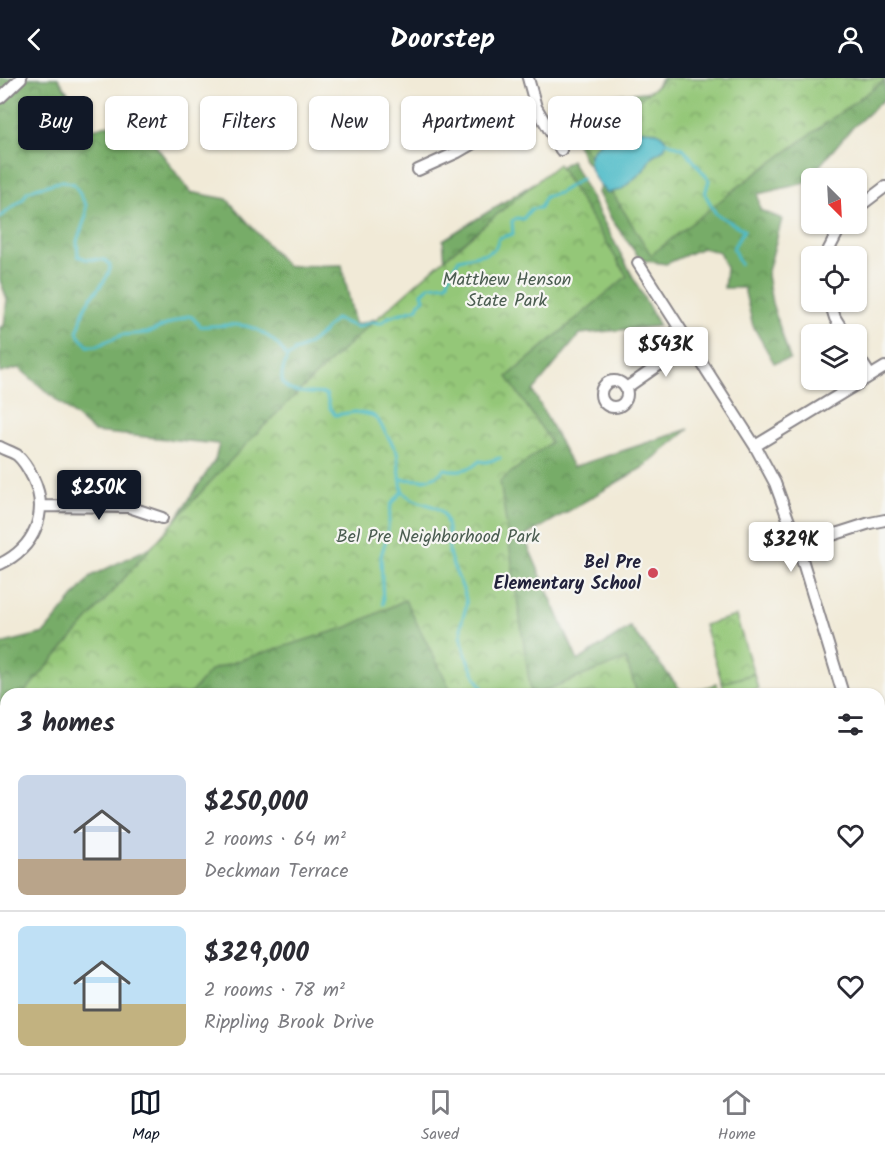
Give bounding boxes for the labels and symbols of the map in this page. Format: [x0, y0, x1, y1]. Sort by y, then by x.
north arrow [801, 168, 867, 234]
park label: Matthew Henson State Park [443, 266, 571, 316]
pin: $543K [624, 327, 708, 378]
pin: $250K [57, 470, 141, 521]
pin: $329K [749, 522, 833, 573]
park label: Bel Pre Neighborhood Park [336, 523, 540, 552]
place label: Bel Pre Elementary School [494, 549, 641, 599]
marker: Bel Pre Elementary School [646, 566, 660, 580]

